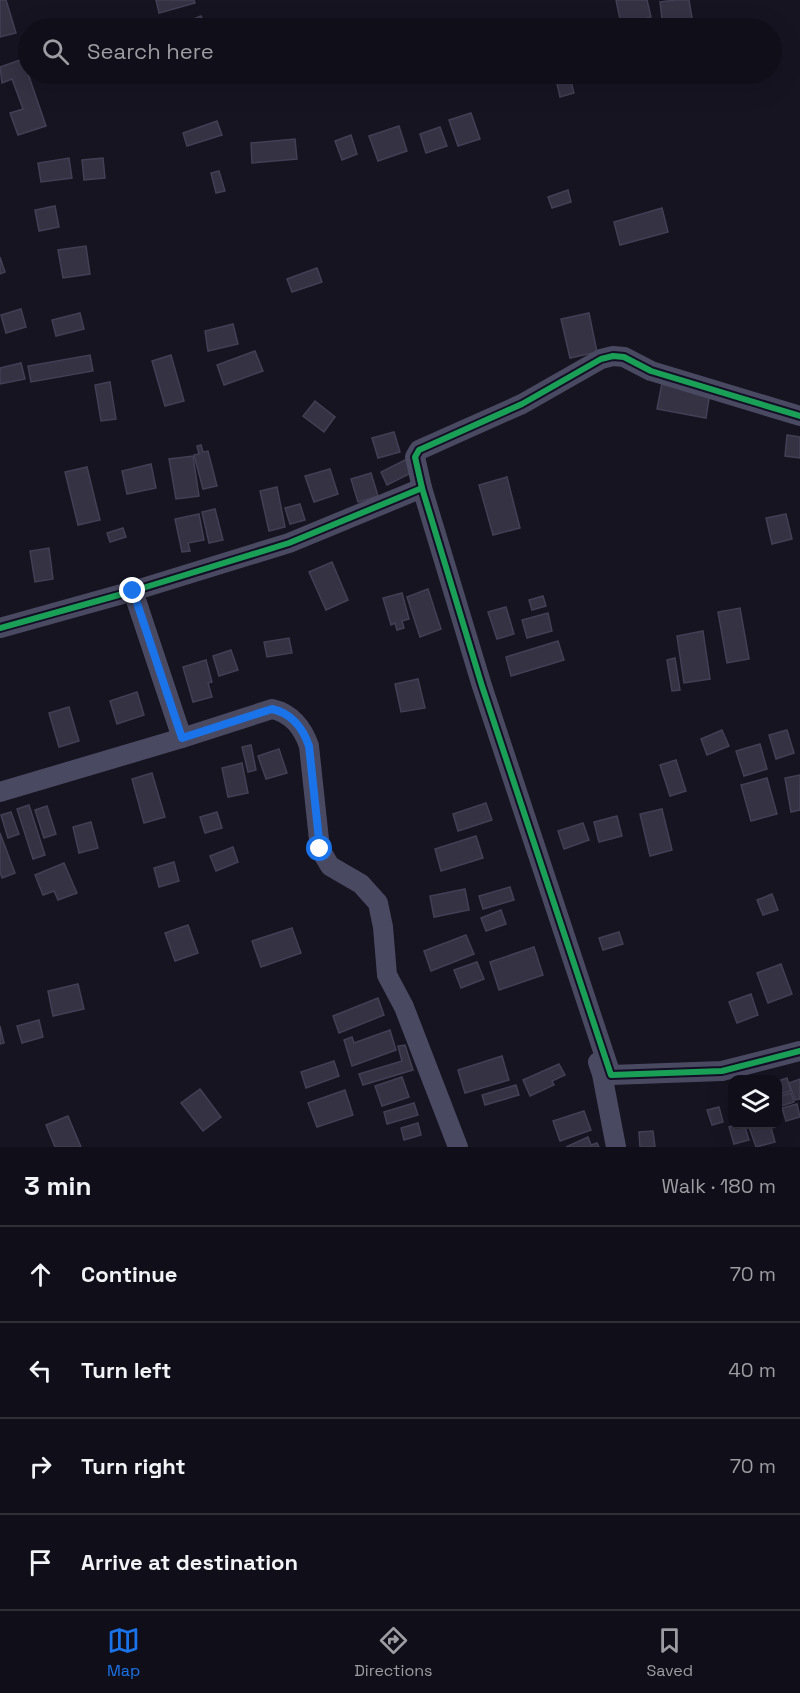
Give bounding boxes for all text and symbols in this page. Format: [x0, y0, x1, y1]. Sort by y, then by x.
search box [18, 18, 782, 84]
icon: search [39, 35, 72, 68]
text: Search here [87, 37, 214, 65]
route end [119, 577, 145, 603]
route start [306, 835, 332, 861]
map controls [728, 1075, 782, 1129]
button: layers [728, 1075, 782, 1129]
text: 3 min [24, 1169, 92, 1203]
text: Walk · 180 m [662, 1173, 776, 1199]
icon: ahead [24, 1258, 57, 1291]
text: Continue [81, 1260, 177, 1288]
text: 70 m [730, 1261, 776, 1287]
icon: left [24, 1354, 57, 1387]
text: Turn left [81, 1356, 171, 1384]
text: 40 m [728, 1357, 776, 1383]
icon: right [24, 1450, 57, 1483]
text: Turn right [81, 1452, 186, 1480]
text: 70 m [730, 1453, 776, 1479]
icon: arrive [24, 1546, 57, 1579]
text: Arrive at destination [81, 1548, 298, 1576]
tab: Map [107, 1624, 140, 1681]
tab: Directions [354, 1624, 433, 1681]
tab: Saved [646, 1624, 693, 1681]

